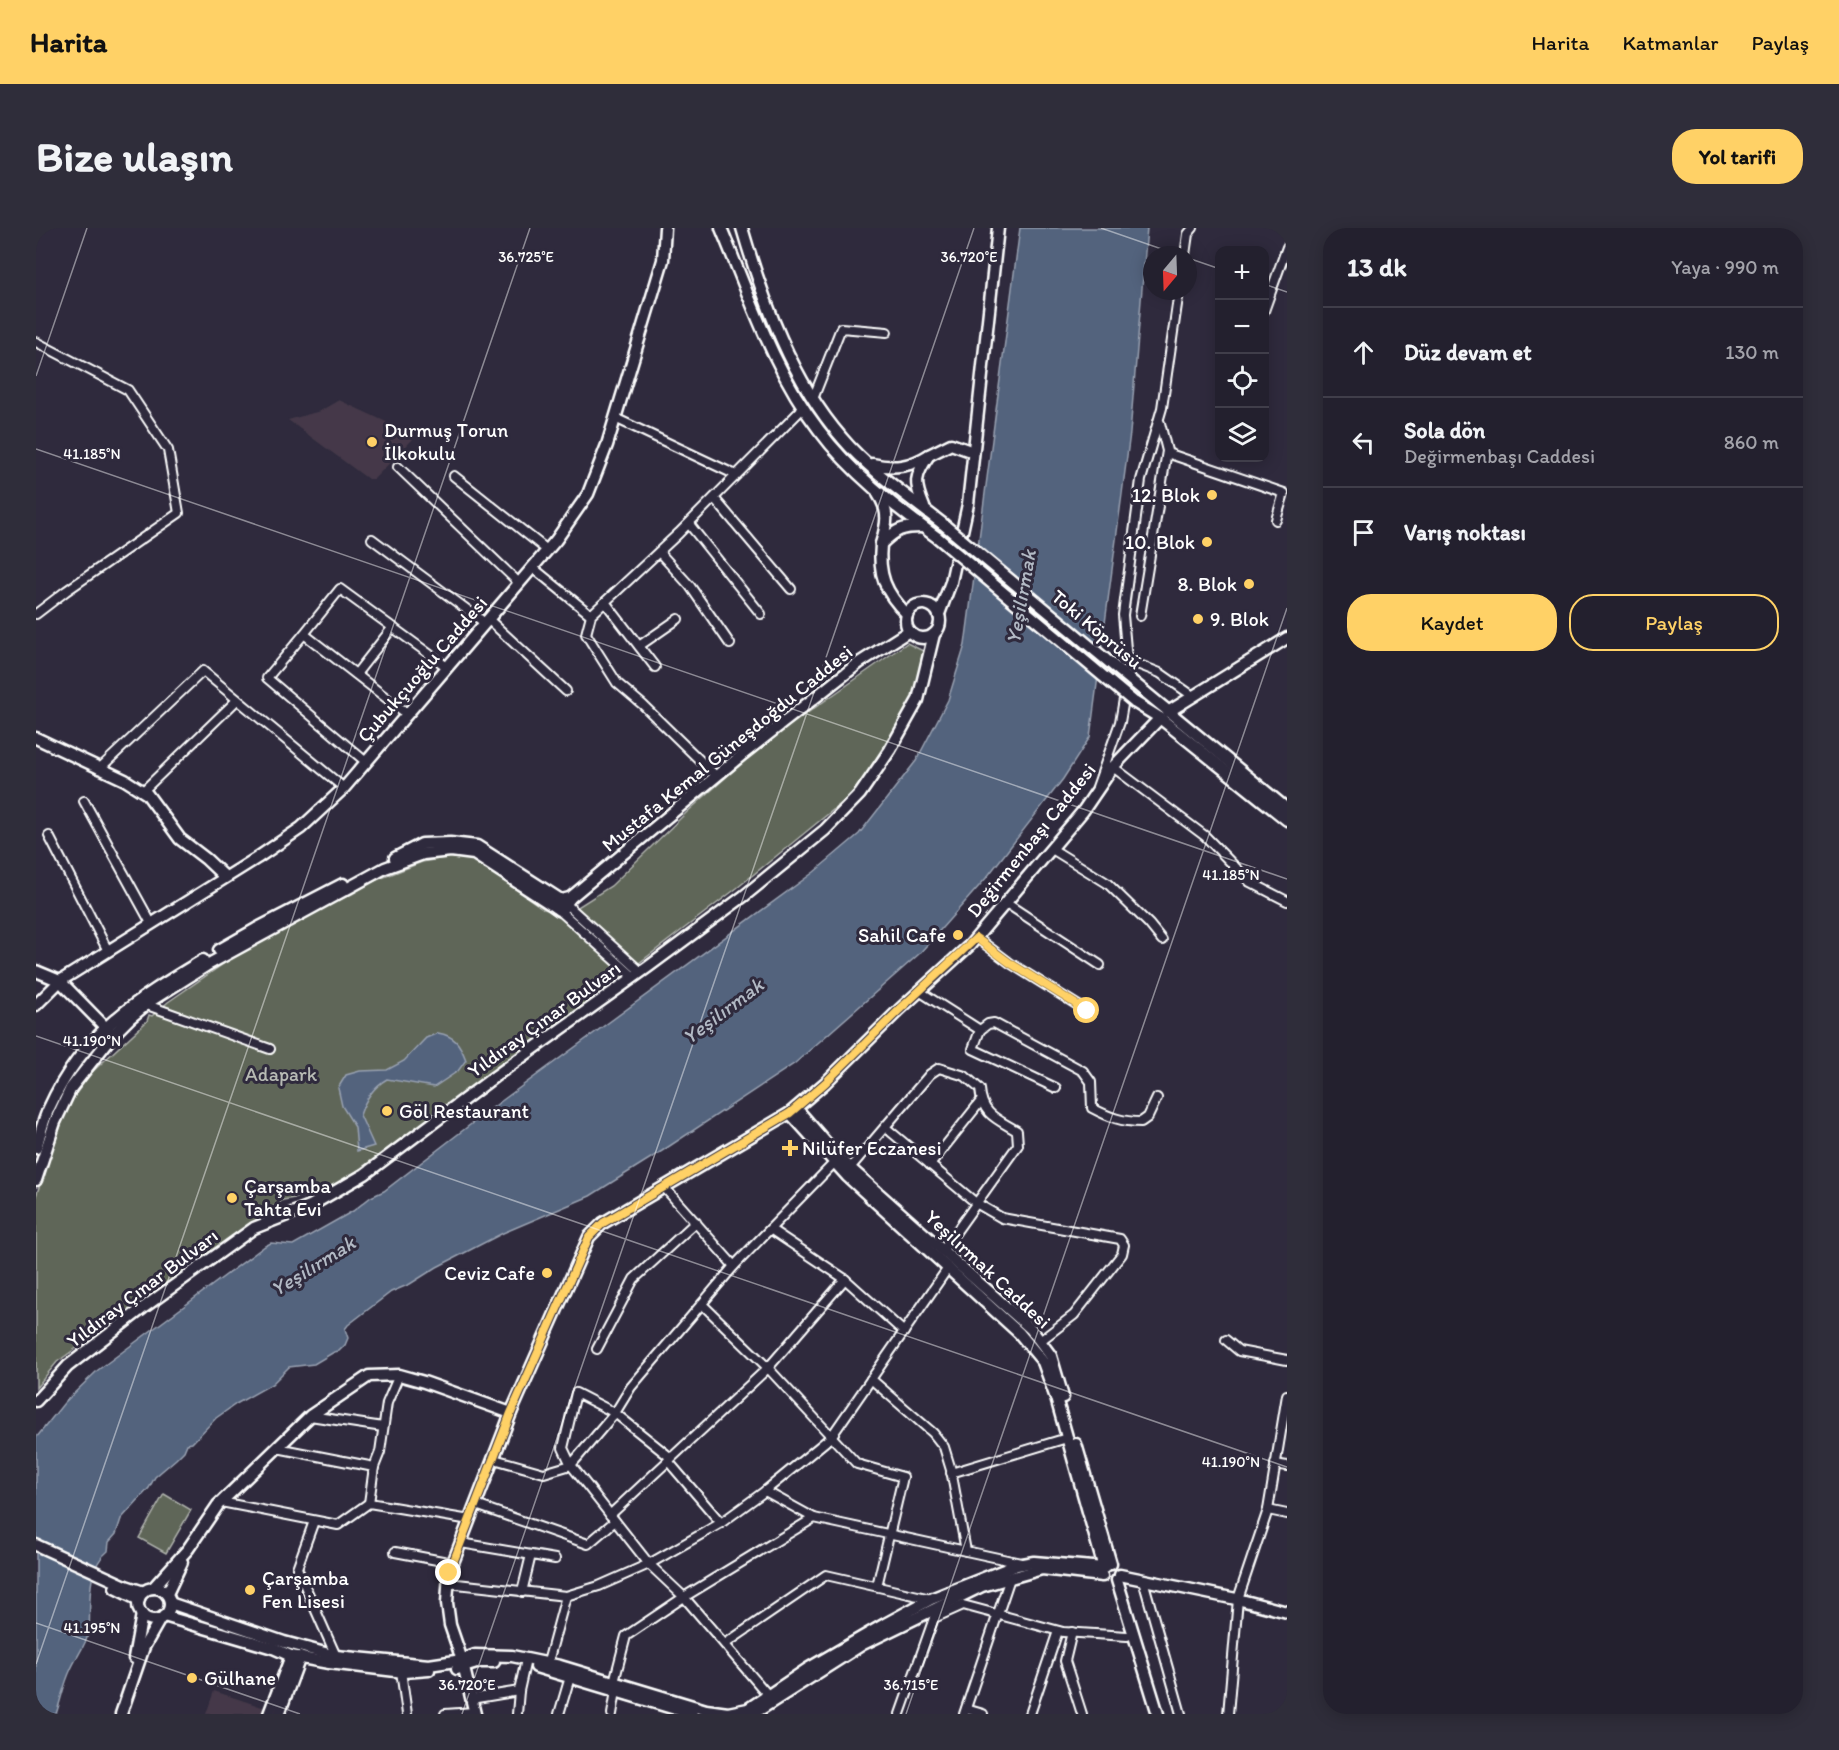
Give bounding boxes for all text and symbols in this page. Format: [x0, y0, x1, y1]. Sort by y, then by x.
text: Harita [30, 25, 107, 59]
text: Harita [1531, 30, 1589, 55]
text: Katmanlar [1622, 30, 1718, 55]
text: Paylaş [1751, 30, 1809, 55]
button: Yol tarifi [1672, 129, 1803, 184]
text: Bize ulaşın [36, 131, 233, 182]
north arrow [1143, 246, 1197, 300]
map controls [1215, 246, 1269, 462]
button: + [1215, 246, 1269, 300]
text: 36.725°E [498, 248, 554, 266]
text: 36.720°E [940, 248, 998, 266]
text: 13 dk [1347, 251, 1407, 283]
text: Yaya · 990 m [1671, 255, 1779, 279]
button: − [1215, 300, 1269, 354]
icon: ahead [1347, 336, 1380, 369]
text: Düz devam et [1404, 339, 1531, 366]
text: 130 m [1725, 340, 1779, 364]
button: locate [1215, 354, 1269, 408]
button: layers [1215, 408, 1269, 462]
text: Sola dön [1404, 417, 1485, 444]
place label: Durmuş Torun İlkokulu [384, 418, 508, 465]
icon: left [1347, 426, 1380, 459]
text: 860 m [1724, 430, 1779, 454]
marker: Durmuş Torun İlkokulu [365, 435, 379, 449]
text: Değirmenbaşı Caddesi [1404, 444, 1595, 468]
text: 41.185°N [63, 445, 121, 463]
place label: 12. Blok [1132, 483, 1200, 507]
marker: 12. Blok [1205, 488, 1219, 502]
icon: arrive [1347, 516, 1380, 549]
text: Varış noktası [1404, 519, 1526, 546]
place label: 10. Blok [1125, 530, 1195, 554]
marker: 10. Blok [1200, 535, 1214, 549]
water label: Yeşilırmak [1000, 547, 1041, 646]
place label: 8. Blok [1178, 572, 1237, 596]
marker: 8. Blok [1242, 577, 1256, 591]
street label: Toki Köprüsü [1047, 584, 1147, 674]
street label: Çubukçuoğlu Caddesi [352, 591, 492, 747]
button: Kaydet [1347, 594, 1557, 651]
button: Paylaş [1569, 594, 1779, 651]
place label: 9. Blok [1210, 607, 1269, 631]
marker: 9. Blok [1191, 612, 1205, 626]
street label: Mustafa Kemal Güneşdoğdu Caddesi [597, 639, 857, 857]
street label: Değirmenbaşı Caddesi [962, 758, 1100, 922]
text: 41.185°N [1202, 866, 1260, 884]
place label: Sahil Cafe [858, 923, 946, 947]
marker: Sahil Cafe [951, 928, 965, 942]
street label: Yıldıray Çınar Bulvarı [463, 955, 625, 1083]
water label: Yeşilırmak [677, 971, 769, 1049]
route start [1073, 997, 1099, 1023]
text: 41.190°N [63, 1032, 121, 1050]
park label: Adapark [245, 1062, 318, 1086]
place label: Göl Restaurant [399, 1099, 529, 1123]
marker: Göl Restaurant [380, 1104, 394, 1118]
place label: Nilüfer Eczanesi [802, 1136, 942, 1160]
marker: Nilüfer Eczanesi [783, 1141, 797, 1155]
place label: Çarşamba Tahta Evi [244, 1174, 332, 1221]
marker: Çarşamba Tahta Evi [225, 1191, 239, 1205]
street label: Yeşilırmak Caddesi [920, 1205, 1056, 1333]
street label: Yıldıray Çınar Bulvarı [62, 1223, 222, 1353]
water label: Yeşilırmak [266, 1229, 361, 1301]
place label: Ceviz Cafe [444, 1261, 535, 1285]
marker: Ceviz Cafe [540, 1266, 554, 1280]
text: 41.190°N [1202, 1453, 1260, 1471]
route end [435, 1559, 461, 1585]
place label: Çarşamba Fen Lisesi [262, 1566, 350, 1613]
marker: Çarşamba Fen Lisesi [243, 1583, 257, 1597]
text: 41.195°N [64, 1619, 120, 1637]
place label: Gülhane [204, 1666, 276, 1690]
marker: Gülhane [185, 1671, 199, 1685]
text: 36.720°E [438, 1676, 496, 1694]
text: 36.715°E [884, 1676, 938, 1694]

